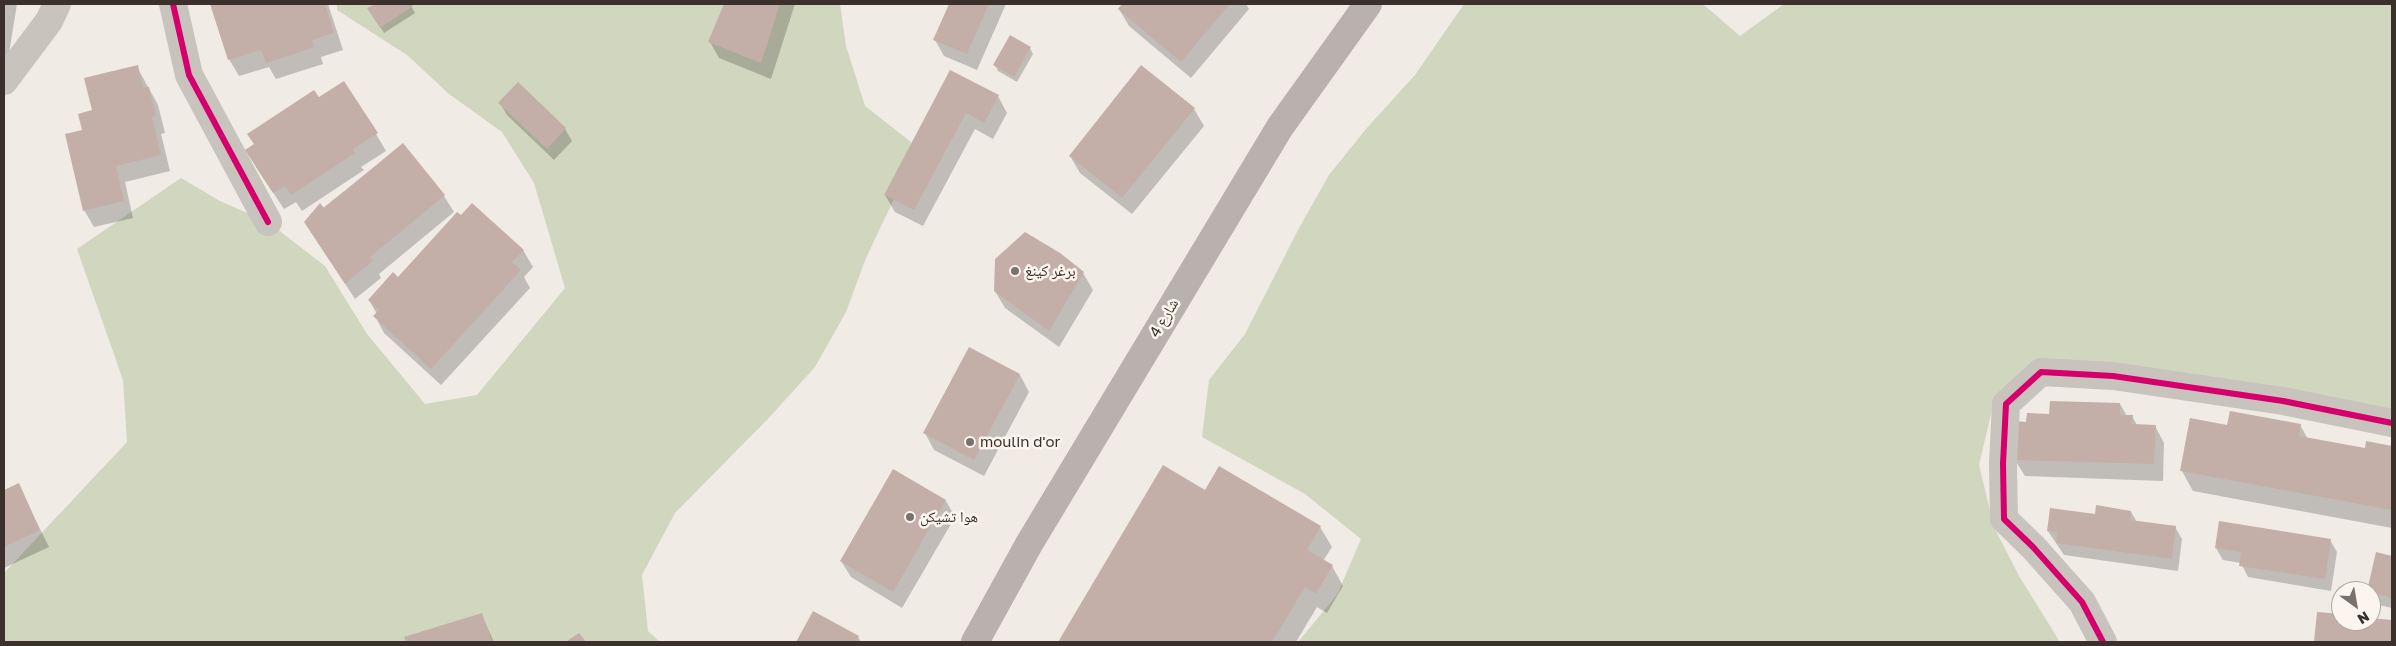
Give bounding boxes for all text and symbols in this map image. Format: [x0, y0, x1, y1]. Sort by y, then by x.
place label: برغر كينغ [1025, 262, 1076, 280]
marker: برغر كينغ [1009, 265, 1021, 277]
street label: شارع 4 [1146, 296, 1182, 340]
place label: moulin d'or [980, 433, 1060, 451]
marker: moulin d'or [964, 436, 976, 448]
place label: هوا تشيكن [920, 508, 978, 526]
marker: هوا تشيكن [904, 511, 916, 523]
north arrow [2331, 581, 2381, 631]
text: N [2355, 608, 2373, 628]

